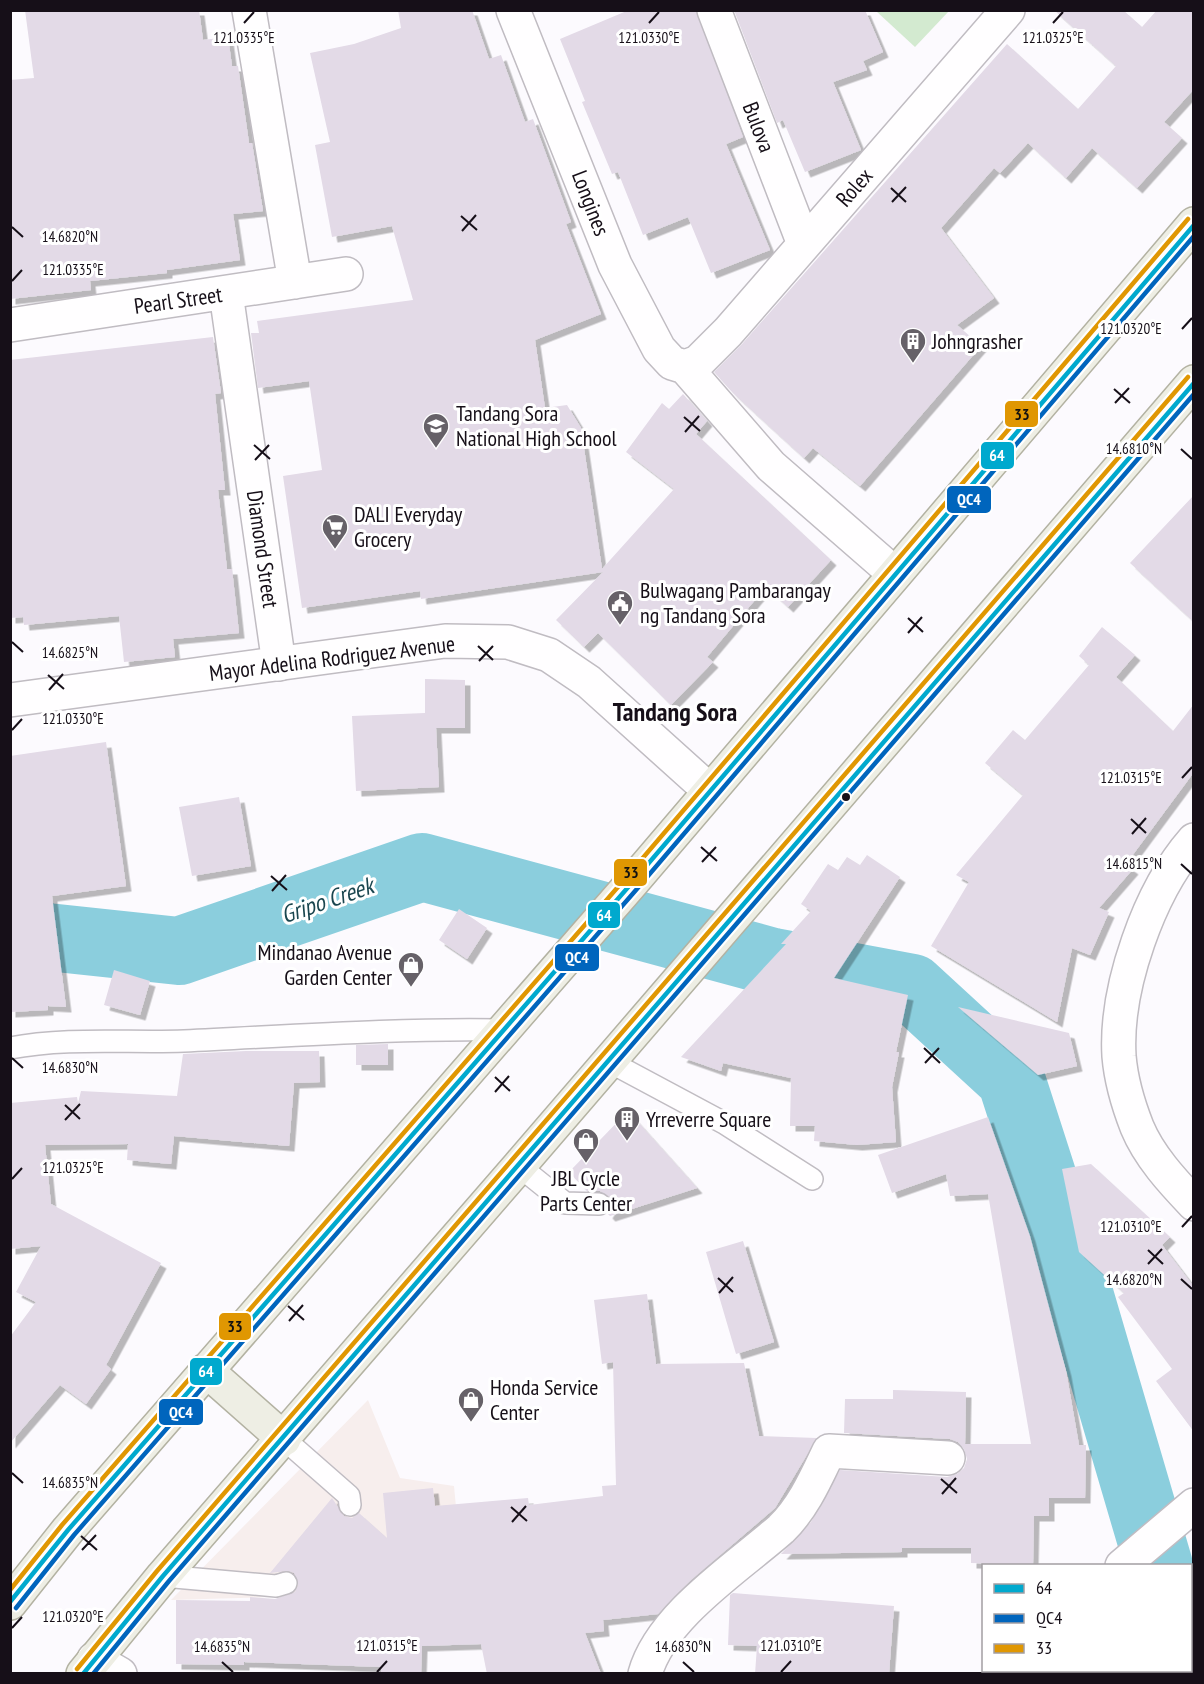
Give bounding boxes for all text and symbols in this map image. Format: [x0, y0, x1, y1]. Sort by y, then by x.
text: 121.0335°E [213, 28, 275, 47]
text: 121.0330°E [618, 28, 680, 47]
text: 121.0325°E [1022, 28, 1084, 47]
street label: Bulova [737, 98, 781, 156]
street label: Rolex [830, 162, 878, 212]
street label: Longines [566, 166, 616, 240]
text: 14.6820°N [42, 227, 98, 246]
text: 121.0335°E [42, 260, 104, 279]
street label: Pearl Street [132, 280, 224, 320]
text: 121.0320°E [1100, 319, 1162, 338]
building icon: Johngrasher [898, 326, 928, 364]
place label: Johngrasher [931, 327, 1023, 355]
place label: Tandang Sora National High School [456, 399, 618, 452]
line badge: 33 [1004, 400, 1039, 428]
text: 33 [1014, 404, 1030, 424]
school or university icon: Tandang Sora National High School [421, 411, 451, 449]
text: 14.6810°N [1106, 439, 1162, 458]
line badge: 64 [980, 441, 1015, 470]
text: 64 [989, 445, 1005, 465]
line badge: QC4 [946, 485, 992, 514]
street label: Diamond Street [241, 488, 285, 610]
text: QC4 [957, 489, 981, 509]
place label: DALI Everyday Grocery [354, 500, 463, 553]
supermarket icon: DALI Everyday Grocery [320, 512, 350, 550]
place label: Bulwagang Pambarangay ng Tandang Sora [640, 576, 832, 629]
public building icon: Bulwagang Pambarangay ng Tandang Sora [605, 588, 635, 626]
street label: Mayor Adelina Rodriguez Avenue [208, 629, 456, 687]
text: 14.6825°N [42, 643, 98, 662]
district label: Tandang Sora [613, 695, 737, 728]
text: 121.0330°E [42, 709, 104, 728]
text: 121.0315°E [1100, 768, 1162, 787]
unlabelled marker [840, 791, 852, 803]
text: 14.6815°N [1106, 854, 1162, 873]
line badge: 33 [613, 858, 648, 887]
text: 33 [623, 862, 639, 882]
water label: Gripo Creek [277, 869, 380, 930]
line badge: 64 [587, 901, 621, 929]
text: 64 [596, 905, 612, 925]
place label: Mindanao Avenue Garden Center [258, 938, 392, 991]
line badge: QC4 [554, 943, 600, 972]
text: QC4 [565, 947, 589, 967]
shop icon: Mindanao Avenue Garden Center [396, 950, 426, 988]
text: 14.6830°N [42, 1058, 98, 1077]
building icon: Yrreverre Square [612, 1104, 642, 1142]
place label: Yrreverre Square [646, 1105, 771, 1133]
shop icon: JBL Cycle Parts Center [571, 1126, 601, 1164]
text: 121.0325°E [42, 1158, 104, 1177]
place label: JBL Cycle Parts Center [540, 1164, 632, 1217]
text: 121.0310°E [1100, 1217, 1162, 1236]
text: 14.6820°N [1106, 1270, 1162, 1289]
line badge: 33 [218, 1312, 252, 1341]
text: 33 [227, 1316, 243, 1336]
line badge: 64 [189, 1357, 223, 1386]
text: 64 [198, 1361, 214, 1381]
place label: Honda Service Center [490, 1373, 598, 1426]
shop icon: Honda Service Center [456, 1385, 486, 1423]
line badge: QC4 [158, 1398, 204, 1426]
text: QC4 [169, 1402, 193, 1422]
text: 14.6835°N [42, 1473, 98, 1492]
legend [982, 1564, 1192, 1672]
text: 64 [1036, 1576, 1052, 1599]
text: QC4 [1036, 1606, 1062, 1629]
text: 121.0320°E [42, 1607, 104, 1626]
text: 121.0315°E [356, 1636, 418, 1655]
text: 121.0310°E [760, 1636, 822, 1655]
text: 33 [1036, 1636, 1052, 1659]
text: 14.6835°N [194, 1637, 250, 1656]
text: 14.6830°N [655, 1637, 711, 1656]

